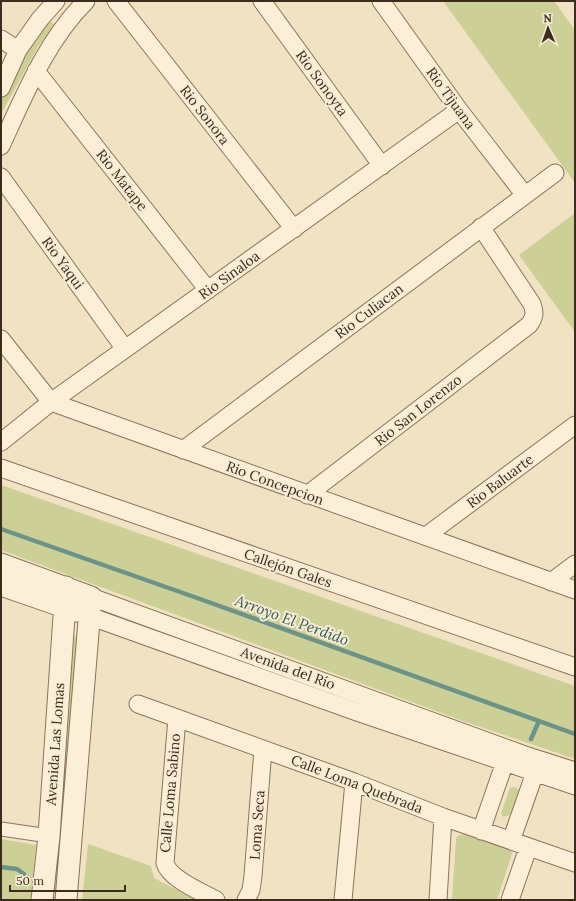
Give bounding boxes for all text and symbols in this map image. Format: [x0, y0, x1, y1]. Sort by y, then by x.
north arrow [528, 8, 568, 48]
text: N [543, 11, 553, 25]
street label: Rio Sonoyta [292, 46, 352, 120]
street label: Rio Tijuana [422, 63, 480, 133]
street label: Rio Sonora [176, 82, 234, 148]
street label: Rio Matape [92, 146, 152, 215]
street label: Rio Yaqui [38, 233, 88, 293]
street label: Rio Sinaloa [195, 247, 263, 303]
street label: Rio Culiacan [331, 279, 407, 343]
street label: Rio San Lorenzo [371, 370, 465, 450]
street label: Rio Baluarte [463, 450, 537, 512]
street label: Rio Concepcion [224, 457, 327, 509]
street label: Callejón Gales [242, 545, 334, 591]
water label: Arroyo El Perdido [232, 590, 352, 649]
street label: Avenida del Río [237, 642, 338, 693]
street label: Avenida Las Lomas [42, 682, 68, 807]
street label: Calle Loma Sabino [156, 733, 184, 853]
street label: Calle Loma Quebrada [289, 751, 425, 817]
street label: Loma Seca [246, 790, 268, 860]
scale bar [10, 867, 125, 893]
text: 50 m [16, 873, 44, 888]

